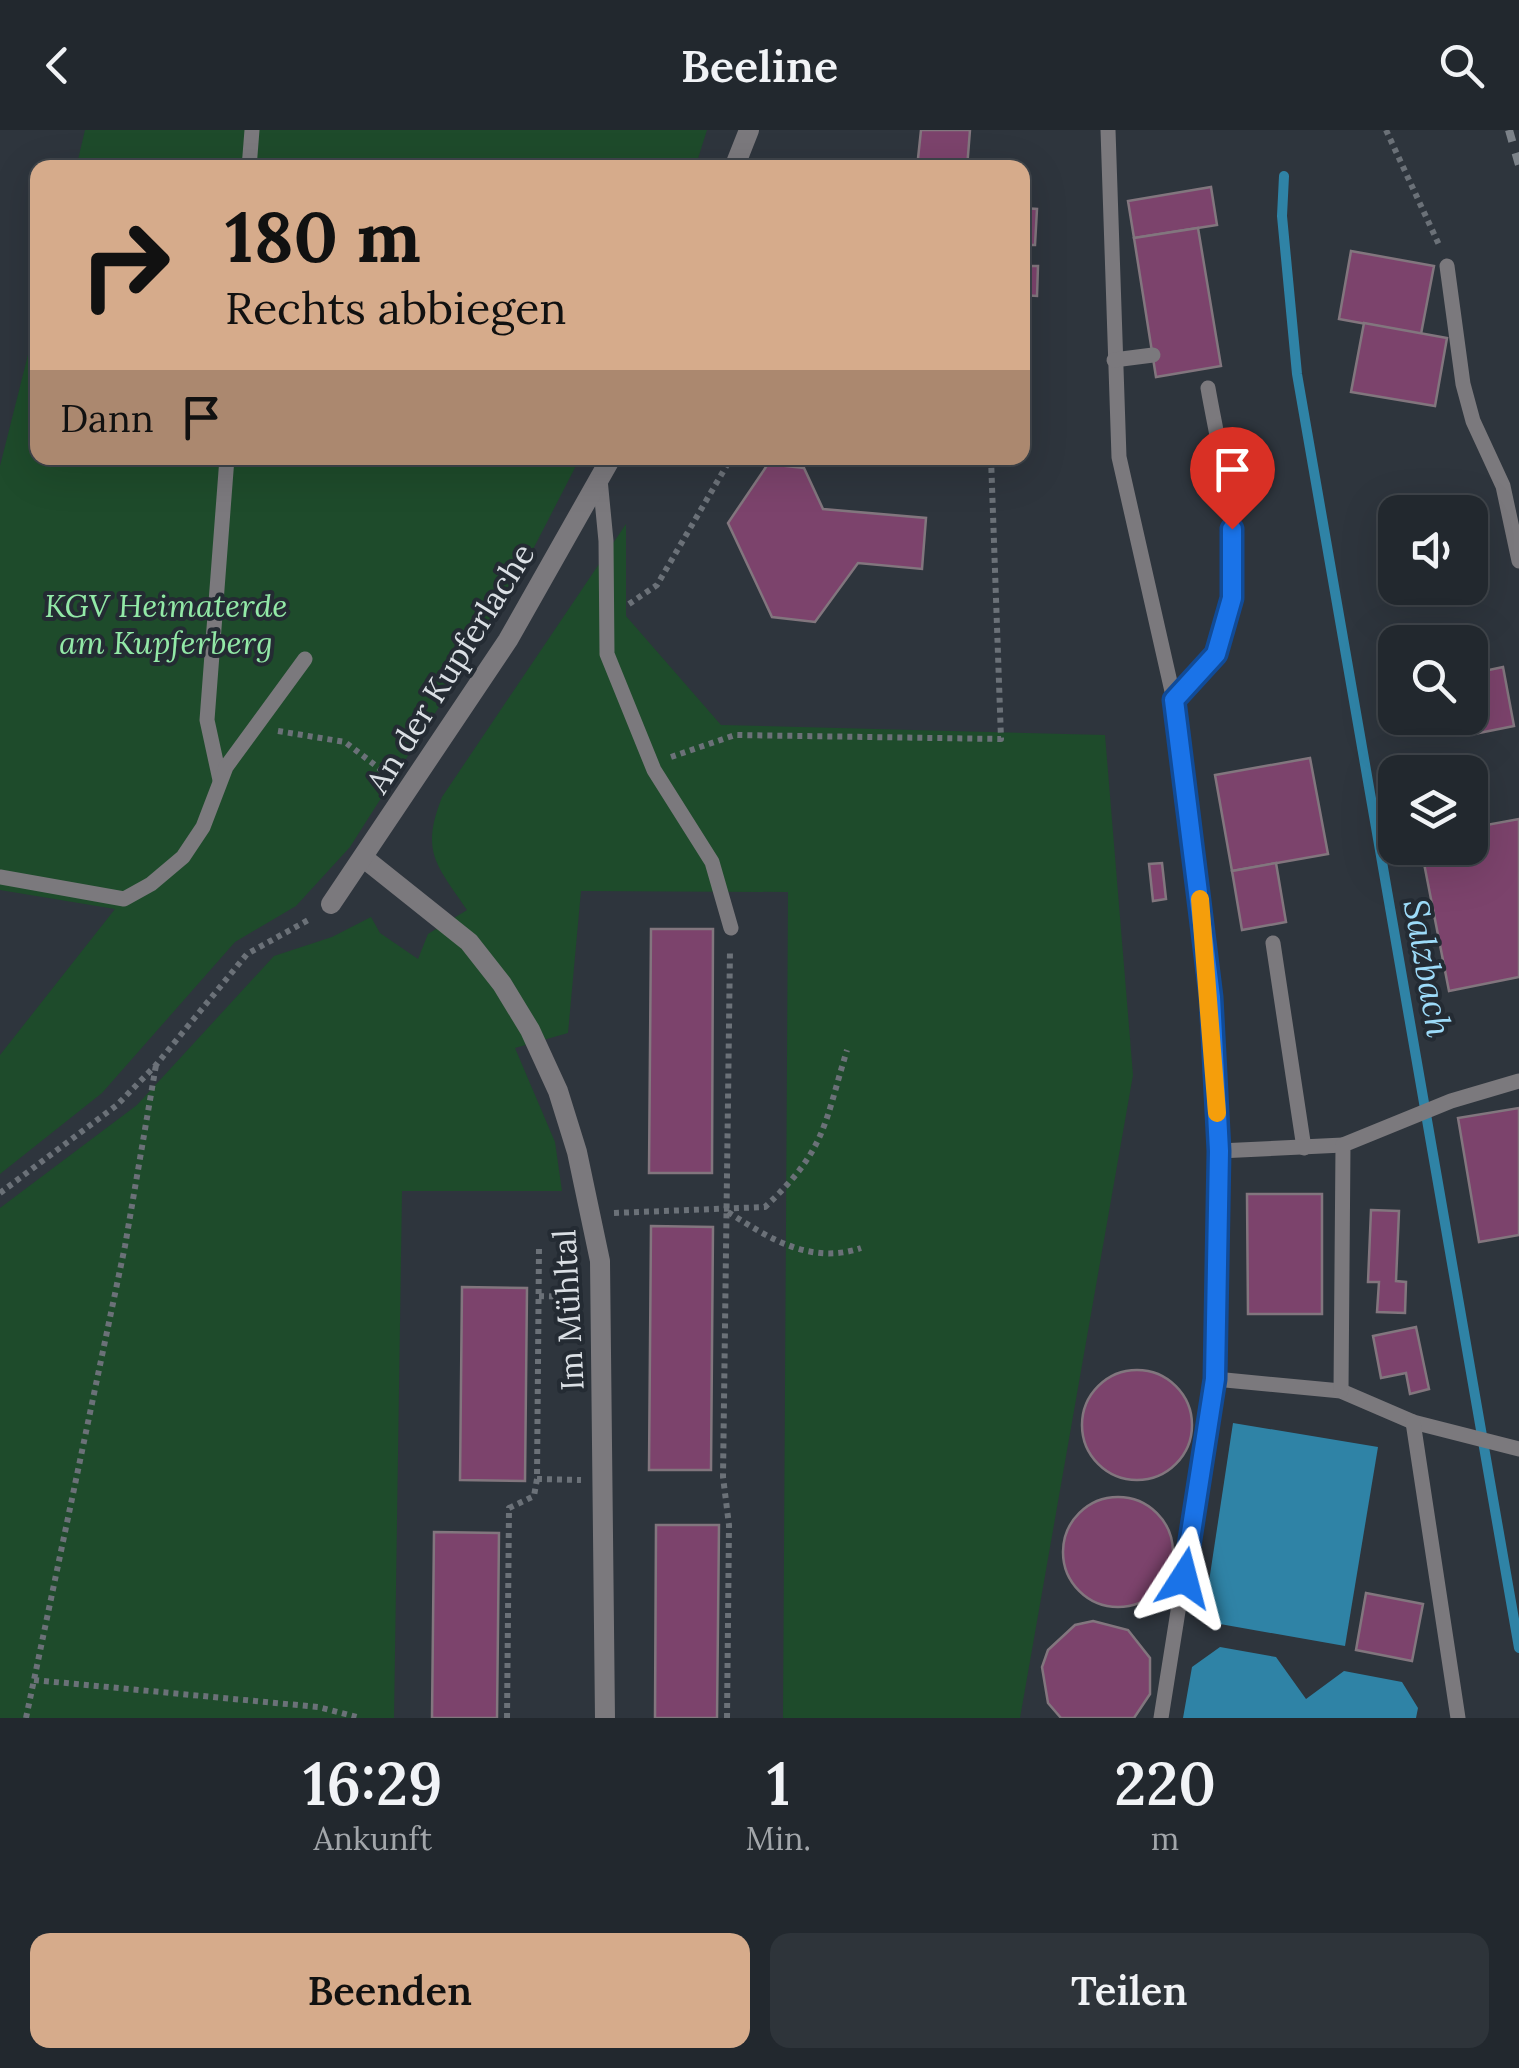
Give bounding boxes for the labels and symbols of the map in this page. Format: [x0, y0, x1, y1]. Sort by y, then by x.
pin [1190, 427, 1275, 530]
street label: An der Kupferlache [356, 536, 543, 801]
park label: KGV Heimaterde am Kupferberg [44, 585, 288, 663]
water label: Salzbach [1394, 896, 1462, 1040]
street label: Im Mühltal [543, 1228, 593, 1392]
position arrow [1132, 1526, 1236, 1630]

